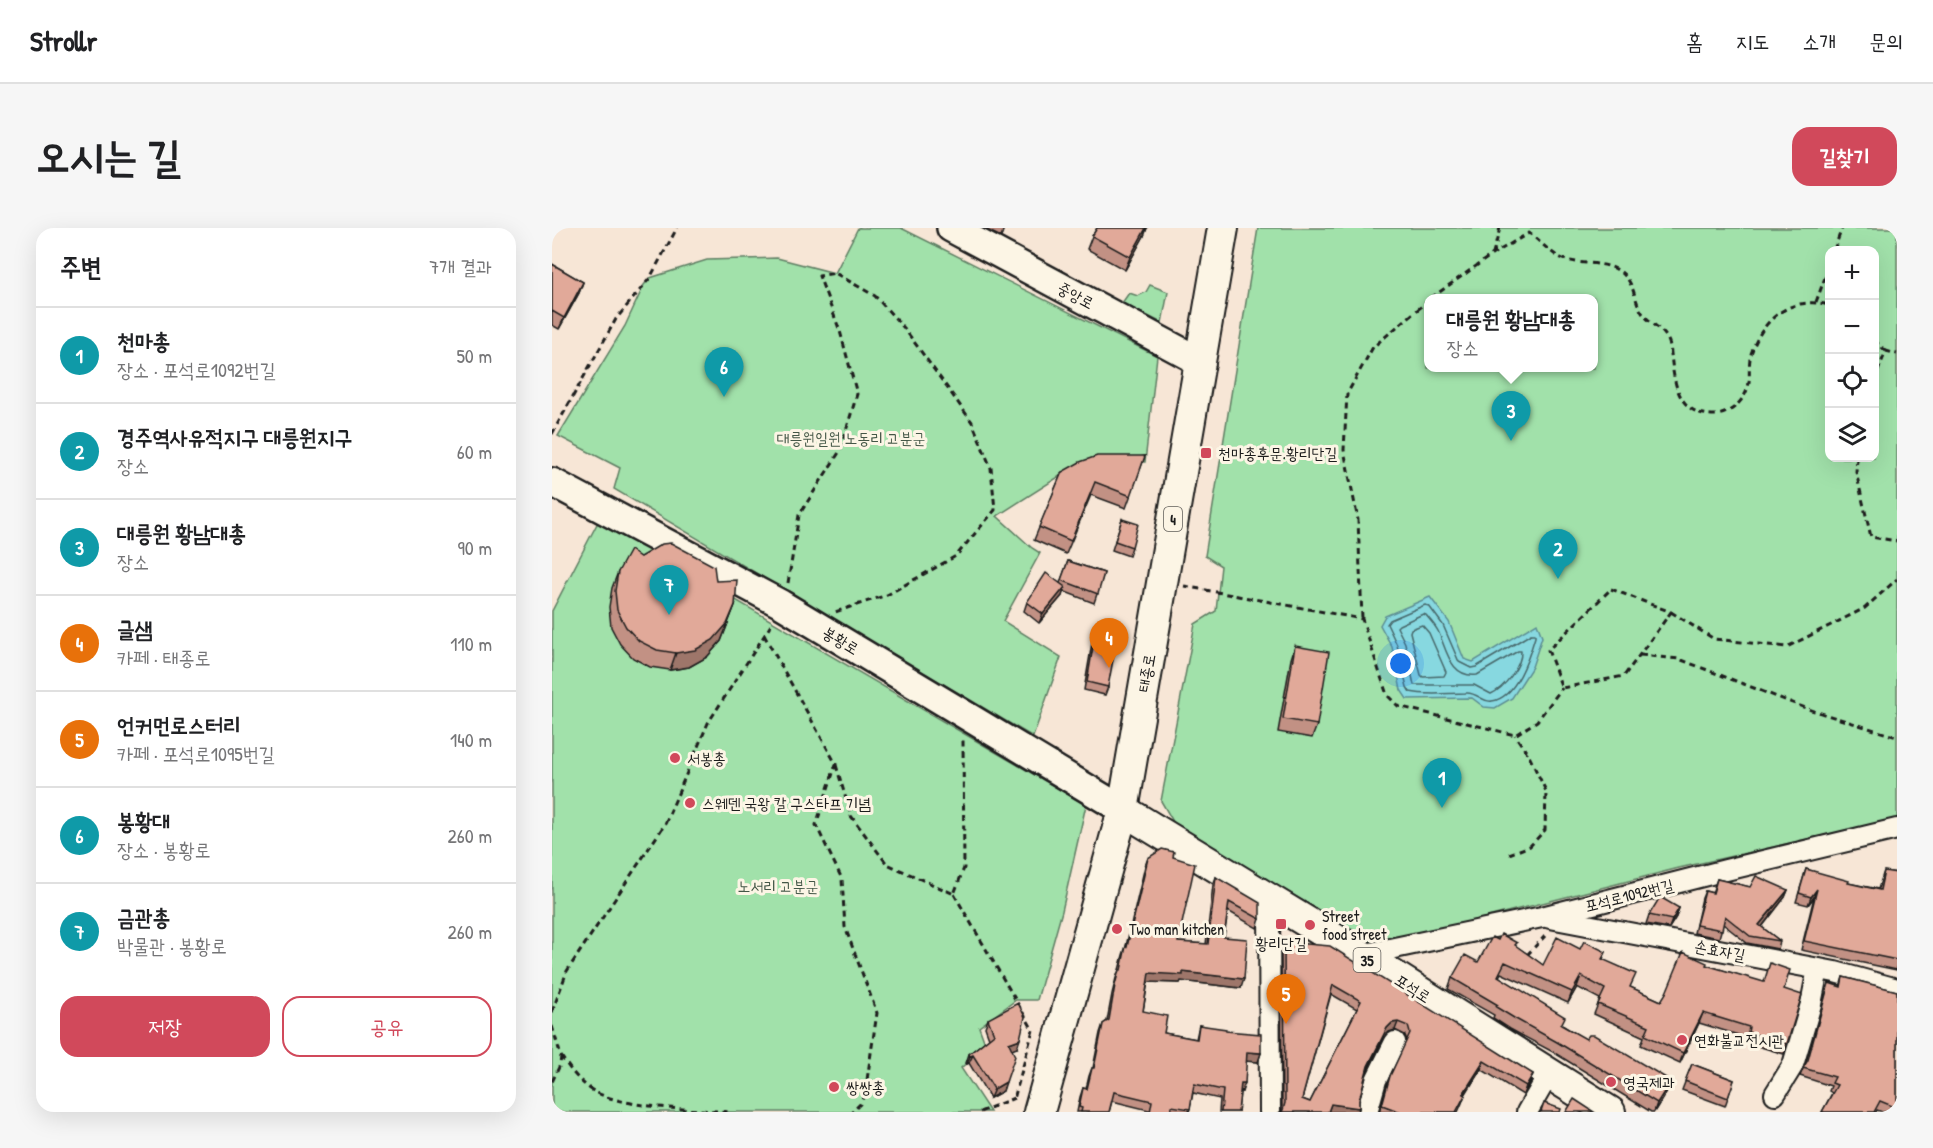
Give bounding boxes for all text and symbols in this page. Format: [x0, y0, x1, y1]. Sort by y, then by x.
text: Strollr [30, 22, 97, 60]
text: 홈 [1686, 27, 1703, 56]
text: 지도 [1736, 27, 1769, 56]
text: 소개 [1802, 27, 1836, 56]
text: 문의 [1869, 27, 1903, 56]
text: 오시는 길 [36, 127, 181, 184]
button: 길찾기 [1792, 127, 1897, 186]
map controls [1825, 246, 1879, 462]
button: + [1825, 246, 1879, 300]
text: 주변 [60, 249, 102, 284]
text: 7개 결과 [429, 253, 492, 280]
street label: 중앙로 [1054, 276, 1098, 314]
popup [1424, 294, 1598, 372]
button: − [1825, 300, 1879, 354]
text: 대릉원 황남대총 [1447, 304, 1575, 334]
text: 천마총 [117, 326, 170, 356]
text: 장소 [1447, 334, 1479, 361]
text: 1 [76, 342, 83, 369]
text: 50 m [456, 342, 492, 369]
pin: 6 [704, 348, 744, 397]
button: locate [1825, 354, 1879, 408]
text: 장소 · 포석로1092번길 [117, 356, 276, 383]
pin: 3 [1492, 392, 1530, 441]
button: layers [1825, 408, 1879, 462]
text: 경주역사유적지구 대릉원지구 [117, 422, 352, 452]
park label: 대릉원일원 노동리 고분군 [777, 427, 926, 449]
text: 2 [75, 438, 84, 465]
text: 60 m [457, 438, 492, 465]
place label: 천마총후문.황리단길 [1218, 442, 1337, 464]
marker: 천마총후문.황리단길 [1199, 446, 1213, 460]
text: 장소 [117, 452, 149, 479]
road number: 4 [1164, 507, 1182, 531]
text: 대릉원 황남대총 [117, 518, 246, 548]
pin: 2 [1538, 530, 1578, 579]
text: 3 [75, 534, 84, 561]
text: 90 m [458, 534, 492, 561]
text: 장소 [117, 548, 149, 575]
pin: 7 [650, 566, 688, 615]
text: 글샘 [117, 614, 152, 644]
pin: 4 [1090, 618, 1128, 668]
street label: 봉황로 [819, 621, 863, 659]
text: 4 [76, 630, 83, 657]
text: 110 m [450, 630, 492, 657]
text: 카페 · 태종로 [117, 644, 211, 671]
your location [1386, 649, 1415, 678]
street label: 태종로 [1132, 652, 1160, 694]
text: 언커먼로스터리 [117, 710, 241, 740]
text: 5 [75, 726, 84, 753]
text: 140 m [450, 726, 492, 753]
text: 카페 · 포석로1095번길 [117, 740, 275, 767]
place label: 서봉총 [687, 747, 726, 769]
marker: 서봉총 [668, 751, 682, 765]
pin: 1 [1422, 758, 1462, 808]
place label: 스웨덴 국왕 칼 구스타프 기념 [702, 792, 871, 814]
marker: 스웨덴 국왕 칼 구스타프 기념 [683, 796, 697, 810]
text: 봉황대 [117, 806, 170, 836]
text: 6 [76, 822, 83, 849]
text: 260 m [448, 822, 492, 849]
text: 장소 · 봉황로 [117, 836, 211, 863]
street label: 포석로1092번길 [1582, 873, 1676, 917]
park label: 노서리 고분군 [738, 875, 818, 897]
text: 금관총 [117, 902, 170, 932]
place label: Street food street [1322, 905, 1387, 945]
marker: 황리단길 [1274, 917, 1288, 931]
text: 7 [75, 918, 84, 945]
text: 260 m [448, 918, 492, 945]
place label: Two man kitchen [1129, 918, 1224, 940]
marker: Street food street [1303, 918, 1317, 932]
marker: Two man kitchen [1110, 922, 1124, 936]
text: 박물관 · 봉황로 [117, 932, 227, 959]
place label: 황리단길 [1255, 932, 1307, 954]
street label: 손효자길 [1693, 934, 1747, 966]
road number: 35 [1354, 948, 1380, 972]
street label: 포석로 [1391, 968, 1435, 1008]
pin: 5 [1266, 974, 1306, 1024]
button: 저장 [60, 996, 270, 1057]
button: 공유 [282, 996, 492, 1057]
place label: 연화불교전시관 [1694, 1029, 1784, 1051]
marker: 연화불교전시관 [1675, 1033, 1689, 1047]
place label: 영국제과 [1623, 1071, 1675, 1093]
marker: 영국제과 [1604, 1075, 1618, 1089]
place label: 쌍쌍총 [846, 1076, 885, 1098]
marker: 쌍쌍총 [827, 1080, 841, 1094]

